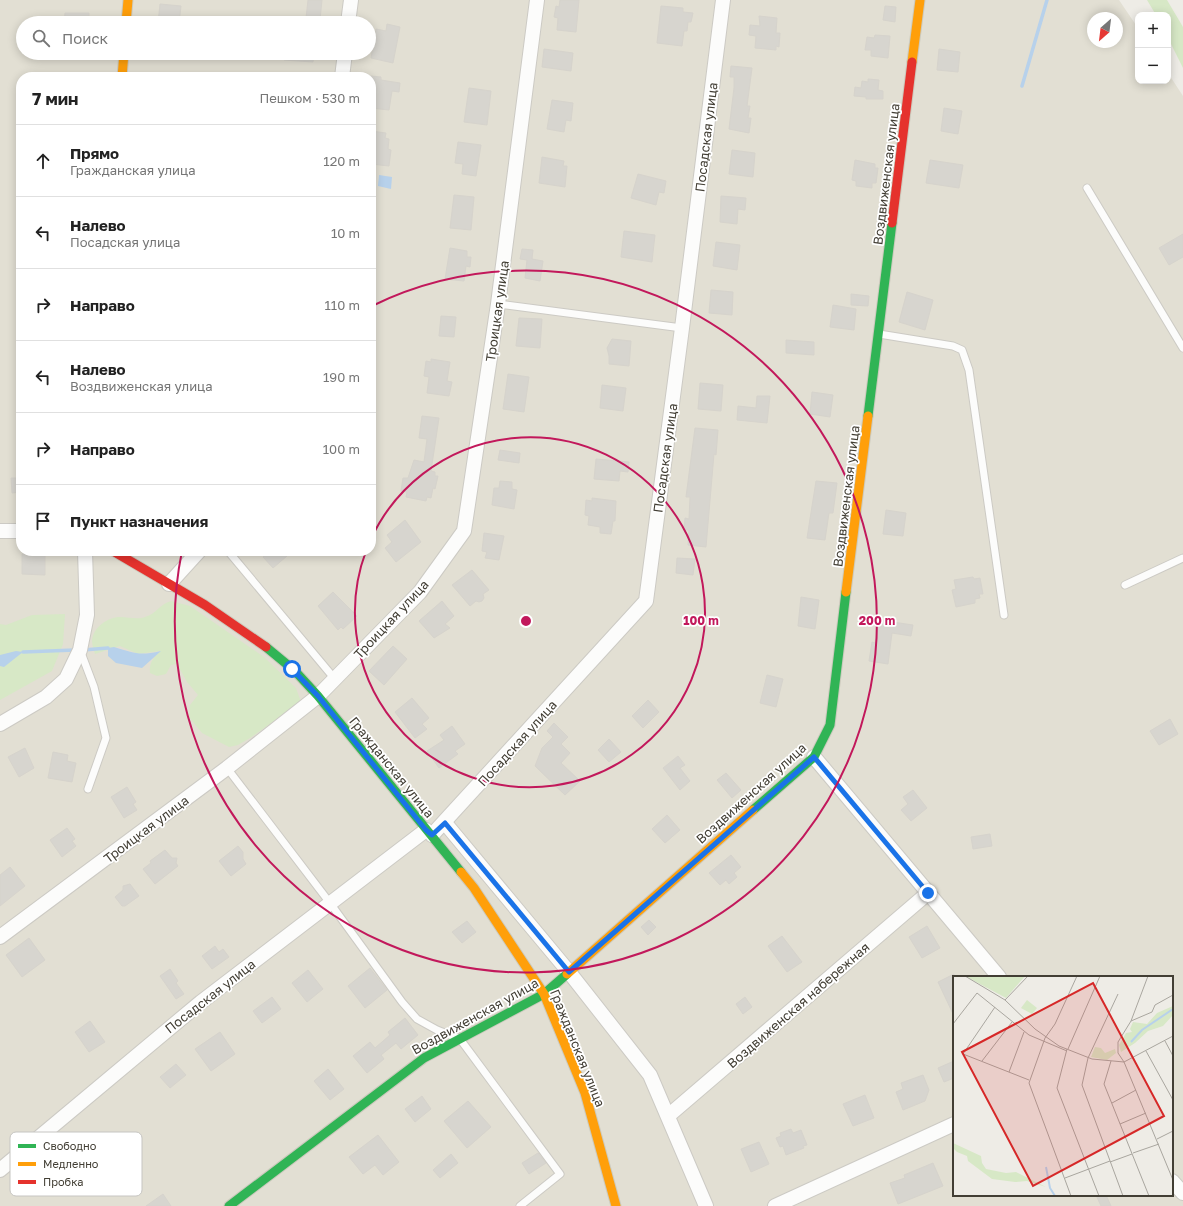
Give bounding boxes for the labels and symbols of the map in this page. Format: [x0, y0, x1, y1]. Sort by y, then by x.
north arrow [1087, 12, 1123, 48]
street label: Посадская улица [691, 81, 721, 193]
street label: Воздвиженская улица [869, 102, 903, 246]
street label: Троицкая улица [482, 259, 512, 363]
street label: Посадская улица [649, 402, 681, 514]
street label: Воздвиженская улица [829, 424, 863, 568]
street label: Троицкая улица [350, 576, 432, 662]
text: 100 m [683, 613, 719, 628]
text: 200 m [859, 613, 895, 628]
centre of rings [519, 614, 533, 628]
route start [283, 660, 301, 678]
street label: Посадская улица [474, 697, 560, 789]
street label: Гражданская улица [346, 713, 438, 821]
street label: Воздвиженская улица [693, 739, 809, 847]
street label: Троицкая улица [100, 792, 192, 866]
route end [919, 884, 937, 902]
street label: Воздвиженская набережная [724, 939, 872, 1071]
street label: Посадская улица [162, 956, 258, 1036]
street label: Воздвиженская улица [409, 974, 541, 1058]
inset map [953, 976, 1173, 1196]
street label: Гражданская улица [547, 987, 609, 1109]
legend [10, 1132, 142, 1196]
text: Свободно [43, 1139, 97, 1152]
text: Медленно [43, 1157, 99, 1170]
text: Пробка [43, 1175, 84, 1188]

